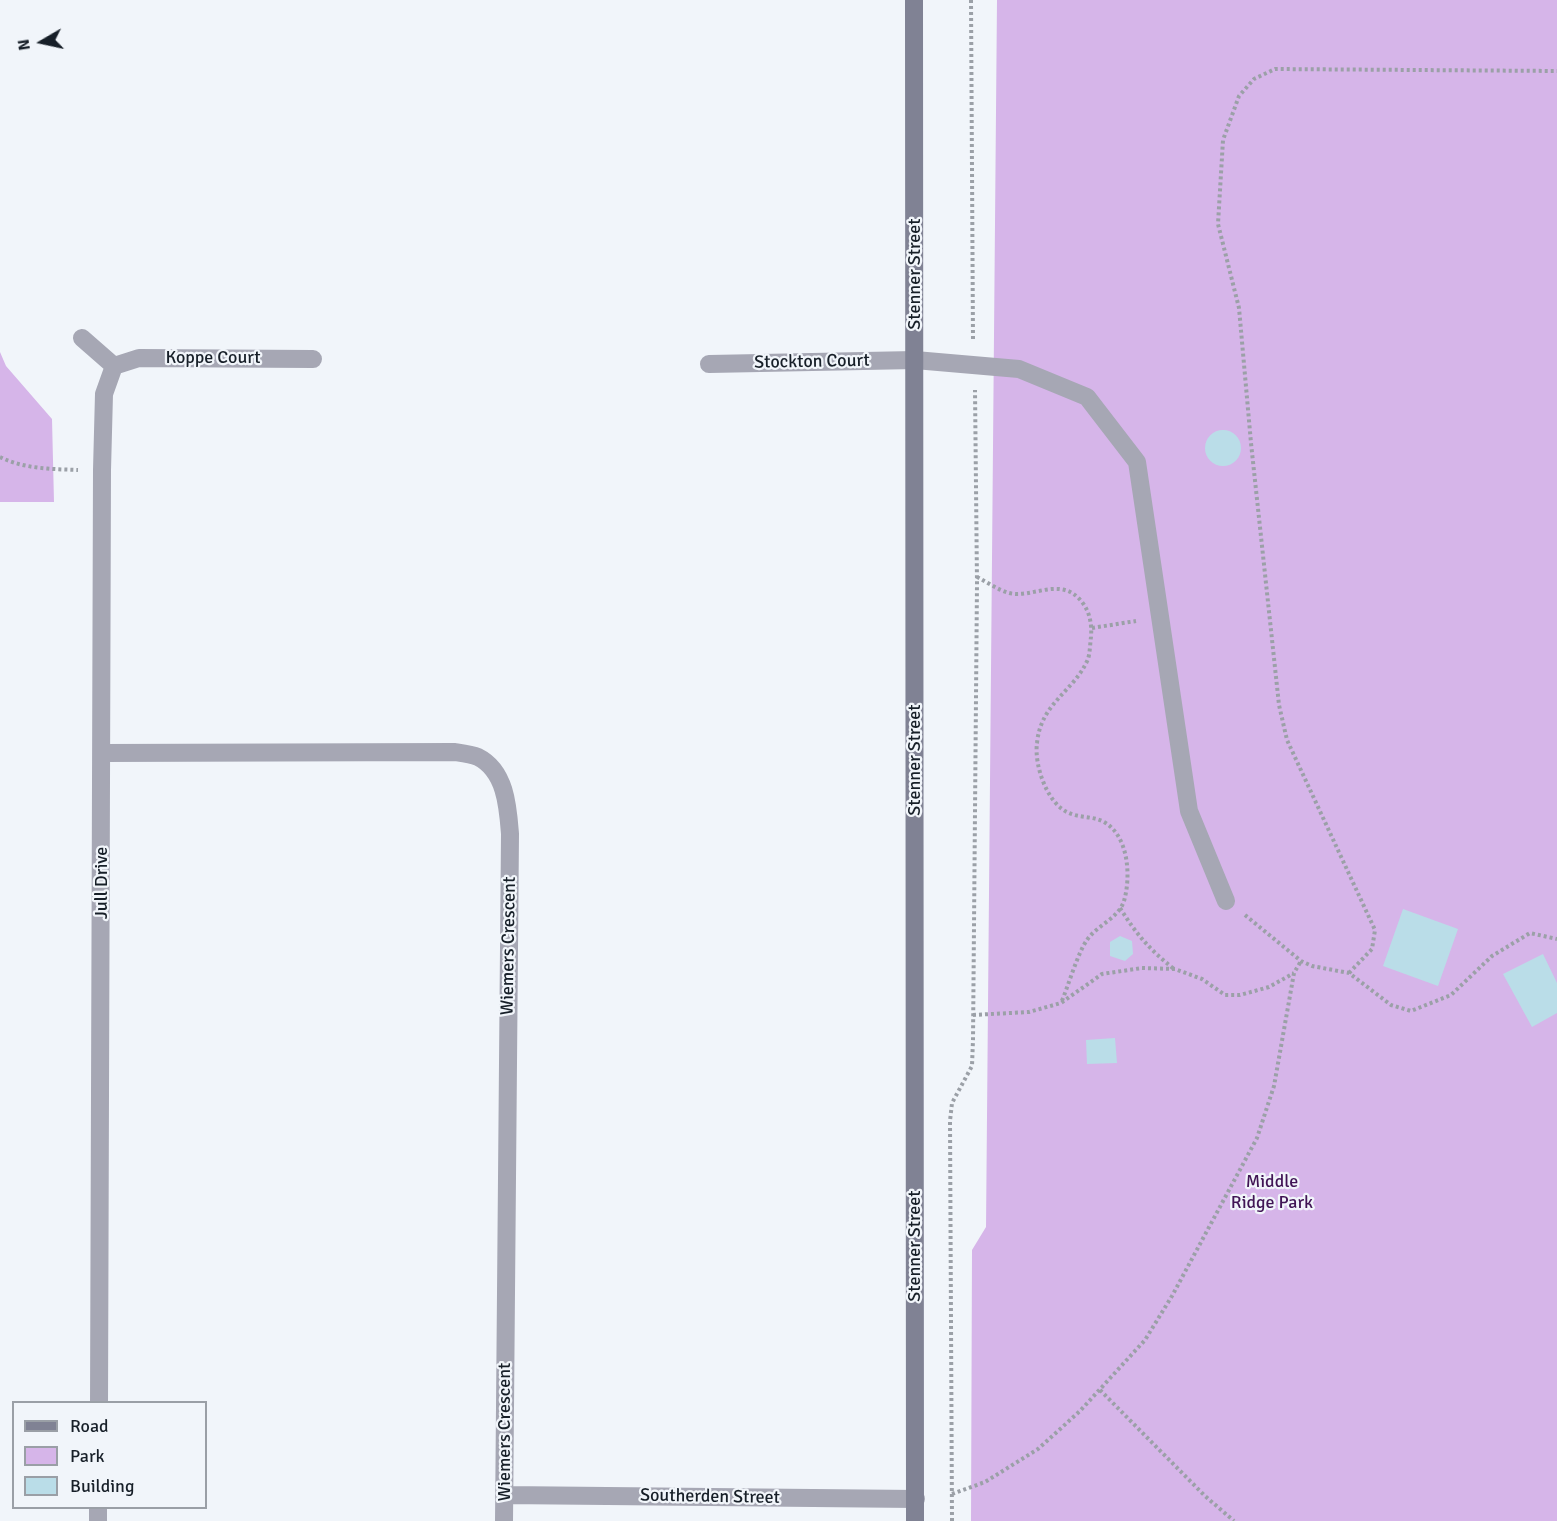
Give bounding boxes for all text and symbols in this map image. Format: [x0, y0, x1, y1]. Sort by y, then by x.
north arrow [12, 12, 72, 72]
text: N [13, 38, 35, 52]
street label: Stenner Street [904, 218, 926, 330]
street label: Koppe Court [165, 347, 261, 369]
street label: Stockton Court [754, 350, 870, 374]
street label: Stenner Street [904, 704, 926, 816]
street label: Jull Drive [91, 847, 113, 919]
street label: Wiemers Crescent [497, 877, 521, 1015]
park label: Middle Ridge Park [1231, 1171, 1313, 1214]
street label: Stenner Street [904, 1190, 926, 1302]
street label: Wiemers Crescent [494, 1363, 516, 1501]
legend [12, 1401, 207, 1509]
text: Road [70, 1415, 109, 1437]
text: Park [70, 1445, 105, 1467]
text: Building [70, 1475, 134, 1497]
street label: Southerden Street [640, 1485, 780, 1509]

